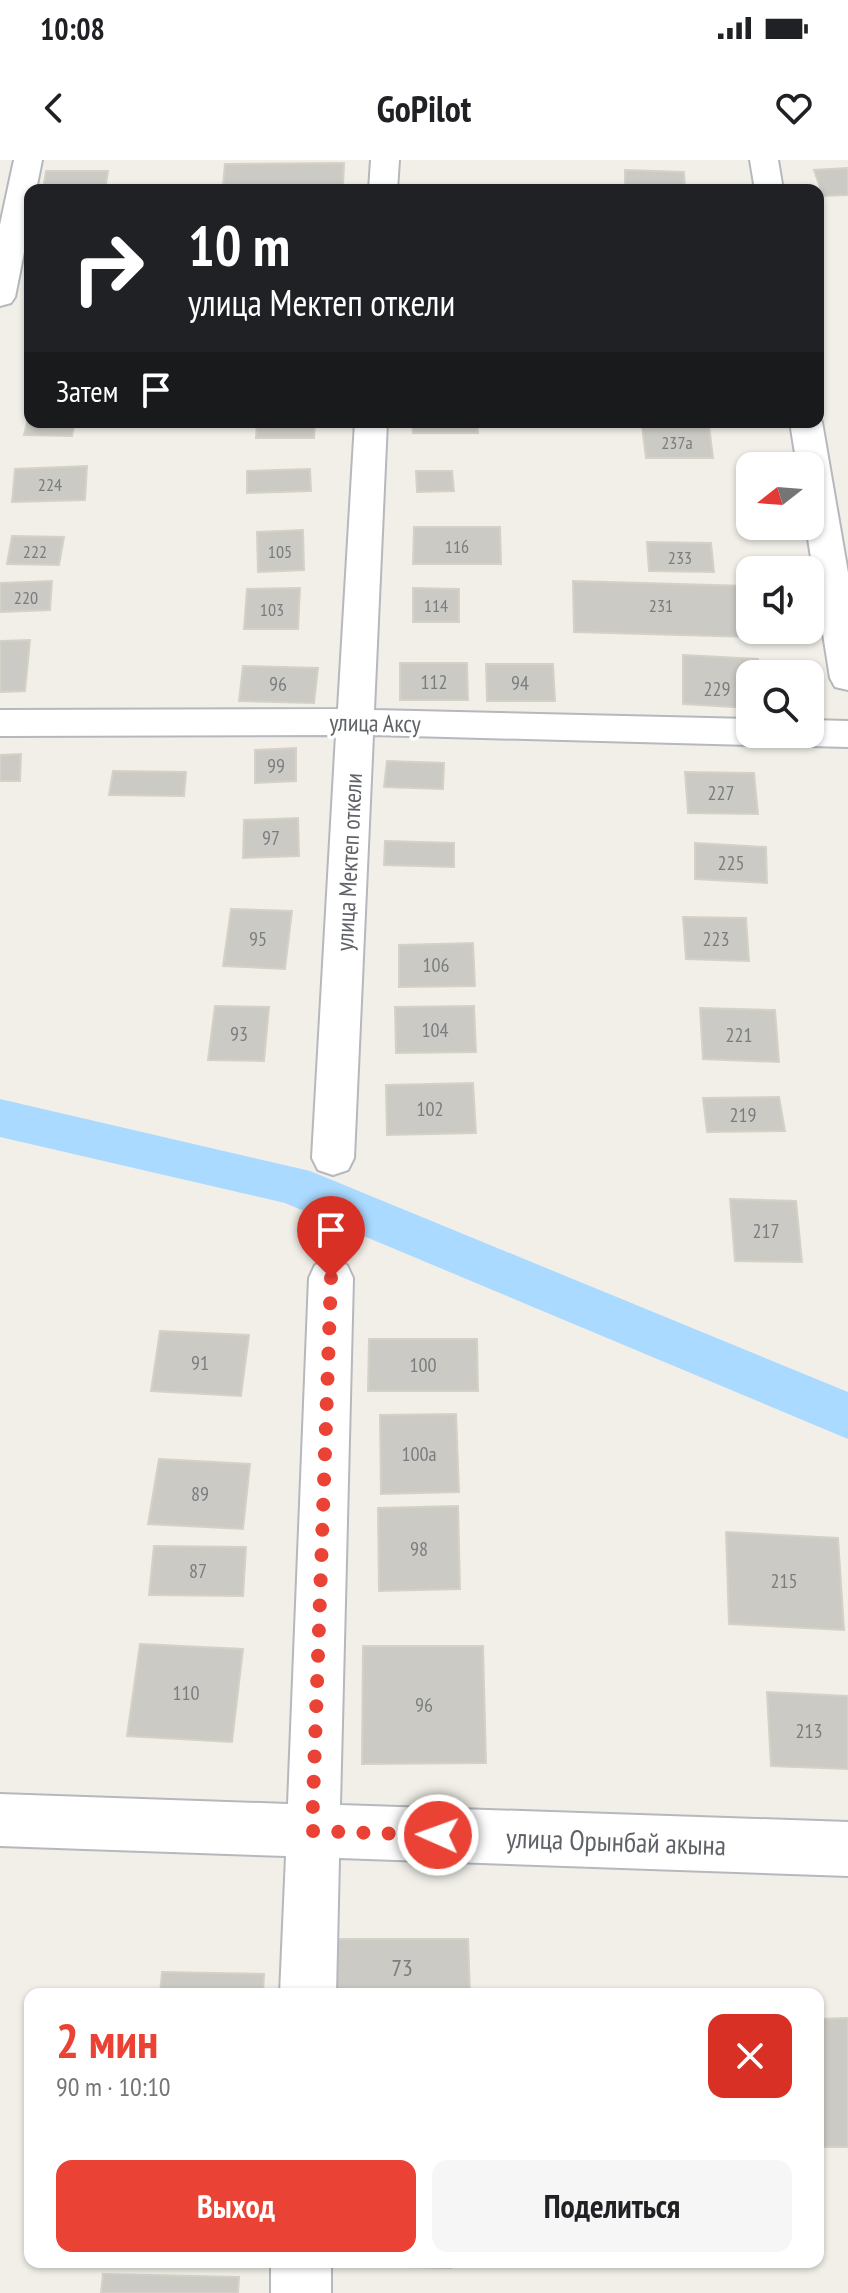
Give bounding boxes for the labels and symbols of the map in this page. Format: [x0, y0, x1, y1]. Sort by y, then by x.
house number: 237а [661, 431, 693, 454]
north arrow [736, 452, 824, 540]
house number: 224 [38, 473, 62, 496]
house number: 116 [445, 535, 469, 558]
house number: 222 [23, 540, 47, 563]
house number: 105 [268, 540, 292, 563]
house number: 233 [668, 546, 692, 569]
house number: 220 [14, 586, 38, 609]
house number: 114 [424, 594, 448, 617]
house number: 231 [649, 594, 673, 617]
house number: 103 [260, 598, 284, 621]
house number: 112 [421, 669, 448, 695]
house number: 94 [511, 670, 529, 696]
house number: 96 [269, 671, 287, 697]
house number: 229 [704, 676, 731, 702]
street label: улица Аксу [329, 707, 421, 739]
house number: 99 [267, 753, 285, 779]
street label: улица Мектеп откели [329, 772, 369, 952]
house number: 227 [708, 780, 735, 806]
house number: 97 [262, 825, 280, 851]
house number: 225 [718, 850, 745, 876]
house number: 95 [249, 926, 267, 952]
house number: 223 [703, 926, 730, 952]
house number: 106 [423, 952, 450, 978]
house number: 104 [422, 1017, 449, 1043]
house number: 93 [230, 1021, 248, 1047]
house number: 221 [726, 1022, 753, 1048]
house number: 102 [417, 1096, 444, 1122]
house number: 219 [730, 1102, 757, 1128]
pin [297, 1196, 365, 1278]
house number: 217 [753, 1218, 780, 1244]
house number: 91 [191, 1350, 209, 1376]
house number: 100 [410, 1352, 437, 1378]
house number: 100а [402, 1441, 437, 1467]
house number: 89 [191, 1481, 209, 1507]
house number: 98 [410, 1536, 428, 1562]
house number: 87 [189, 1558, 207, 1584]
house number: 215 [771, 1568, 798, 1594]
house number: 110 [173, 1680, 200, 1706]
house number: 96 [415, 1692, 433, 1718]
house number: 213 [796, 1718, 823, 1744]
position arrow [396, 1793, 480, 1877]
street label: улица Орынбай акына [505, 1819, 727, 1863]
house number: 73 [391, 1952, 413, 1983]

